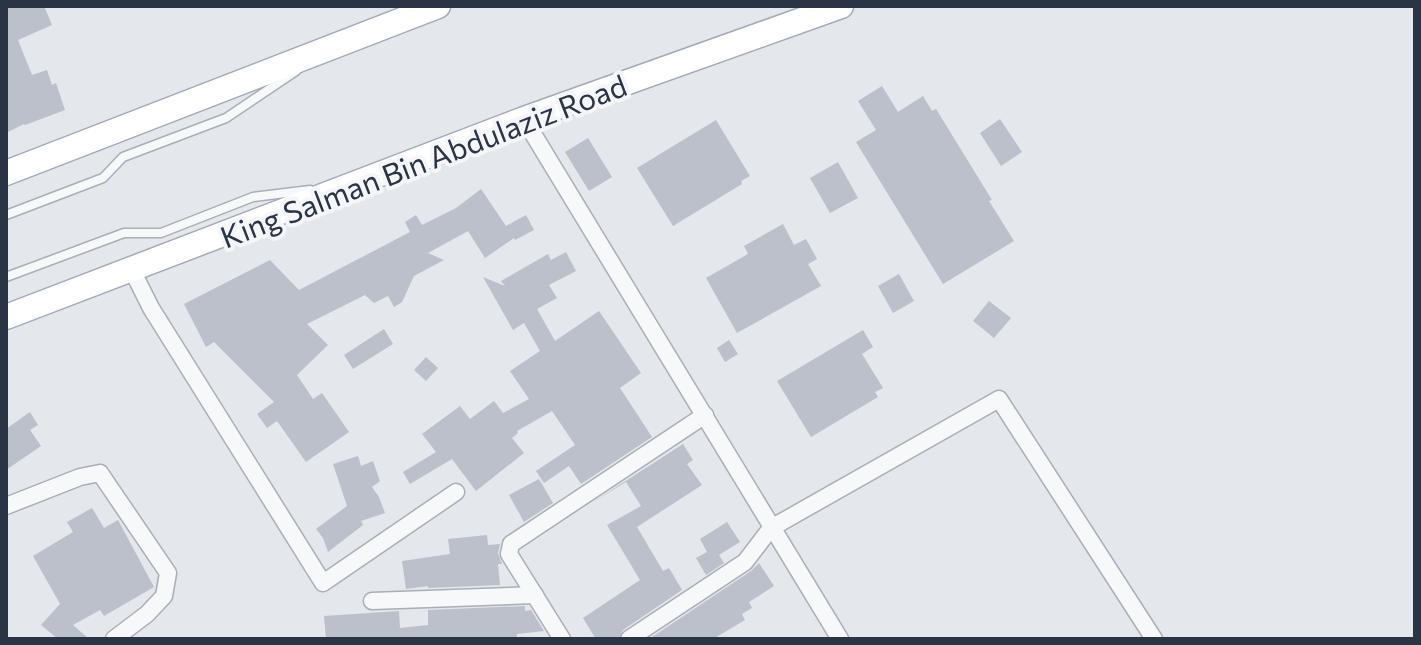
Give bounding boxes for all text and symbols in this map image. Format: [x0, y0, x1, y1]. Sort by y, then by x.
street label: King Salman Bin Abdulaziz Road [215, 65, 631, 255]

